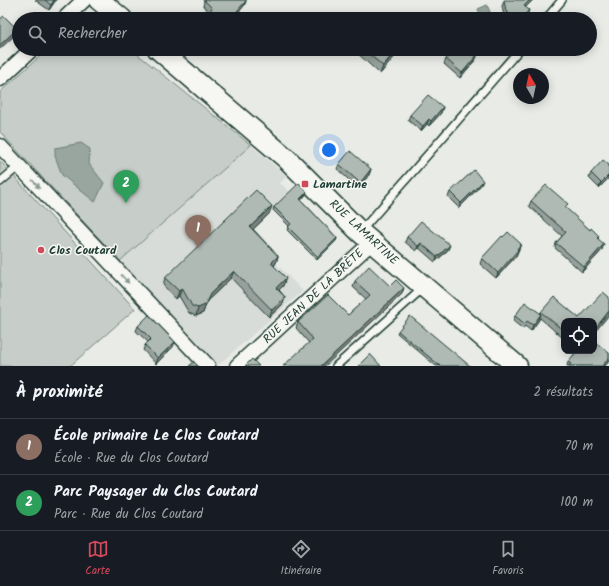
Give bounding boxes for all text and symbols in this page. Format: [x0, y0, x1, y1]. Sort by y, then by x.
search box [12, 12, 597, 56]
text: Rechercher [58, 22, 126, 46]
icon: search [26, 23, 48, 45]
north arrow [513, 68, 549, 104]
your location [319, 140, 339, 160]
pin: 2 [113, 170, 139, 203]
place label: Lamartine [313, 175, 367, 194]
one-way arrow [31, 179, 41, 189]
marker: Lamartine [300, 179, 310, 189]
street label: RUE LAMARTINE [325, 195, 403, 270]
pin: 1 [185, 215, 211, 248]
place label: Clos Coutard [49, 241, 117, 260]
street label: RUE JEAN DE LA BRÈTE [259, 244, 369, 348]
marker: Clos Coutard [36, 245, 46, 255]
one-way arrow [121, 274, 130, 284]
map controls [561, 318, 597, 354]
button: locate [561, 318, 597, 354]
text: À proximité [16, 379, 103, 406]
text: 2 résultats [534, 382, 593, 403]
text: École primaire Le Clos Coutard [54, 424, 259, 448]
text: 1 [27, 436, 31, 457]
text: 70 m [565, 436, 593, 457]
text: École · Rue du Clos Coutard [54, 448, 208, 469]
text: Parc Paysager du Clos Coutard [54, 480, 258, 504]
text: 2 [25, 492, 33, 513]
text: 100 m [560, 492, 593, 513]
text: Parc · Rue du Clos Coutard [54, 504, 203, 525]
tab: Carte [85, 538, 110, 580]
tab: Itinéraire [281, 538, 322, 580]
tab: Favoris [492, 538, 524, 580]

